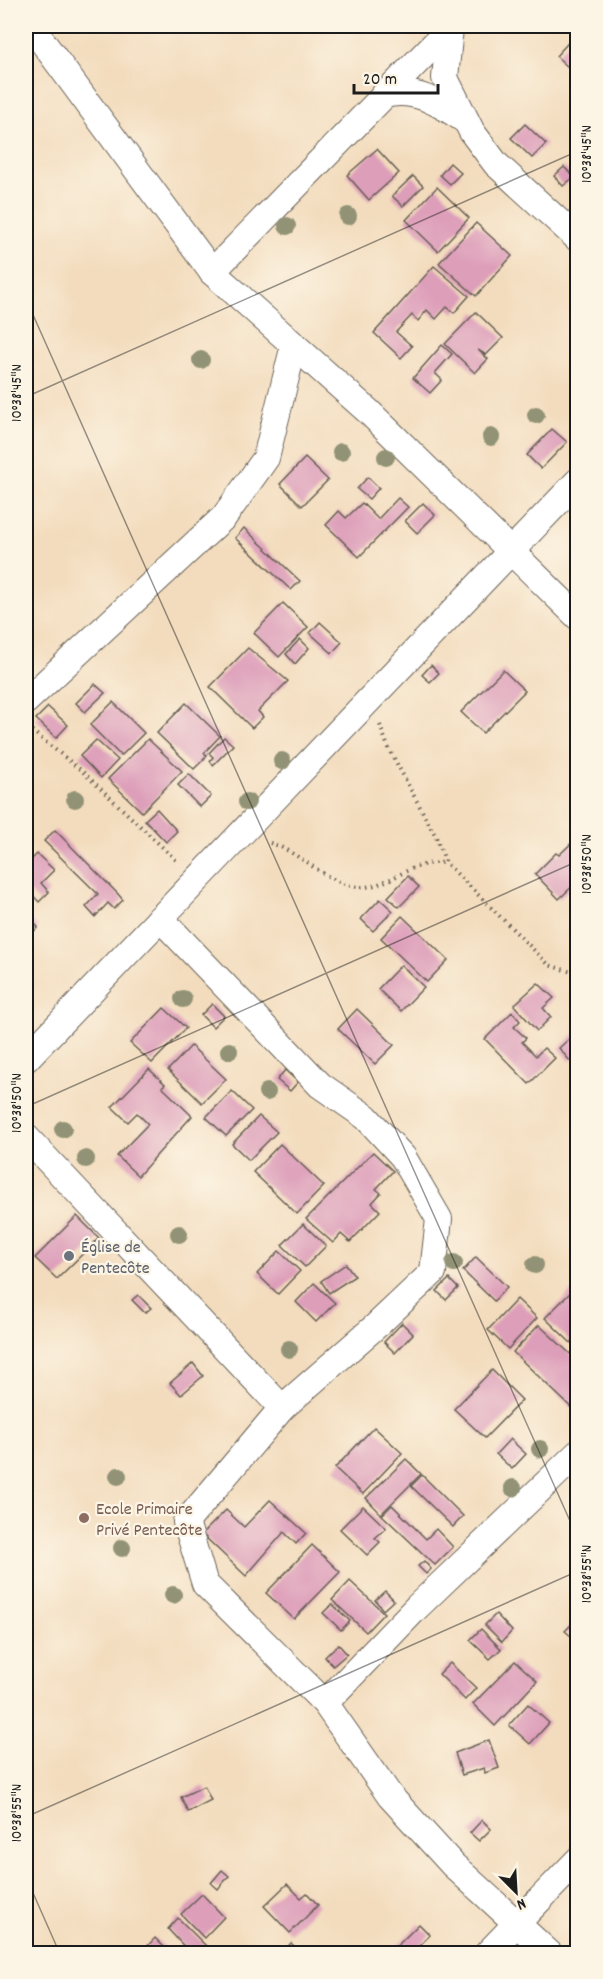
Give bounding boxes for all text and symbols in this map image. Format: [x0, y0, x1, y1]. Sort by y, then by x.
scale bar [354, 57, 438, 95]
text: 20 m [363, 68, 397, 93]
text: 10°38'45"N [577, 125, 599, 183]
text: 10°38'45"N [7, 364, 29, 422]
text: 10°38'50"N [577, 834, 599, 894]
text: 10°38'50"N [7, 1073, 29, 1133]
place label: Église de Pentecôte [81, 1236, 150, 1282]
marker: Église de Pentecôte [62, 1249, 76, 1263]
place label: Ecole Primaire Privé Pentecôte [96, 1498, 202, 1544]
marker: Ecole Primaire Privé Pentecôte [77, 1511, 91, 1525]
text: 10°38'55"N [577, 1545, 599, 1603]
text: 10°38'55"N [7, 1784, 29, 1842]
north arrow [486, 1862, 546, 1922]
text: N [513, 1891, 529, 1916]

